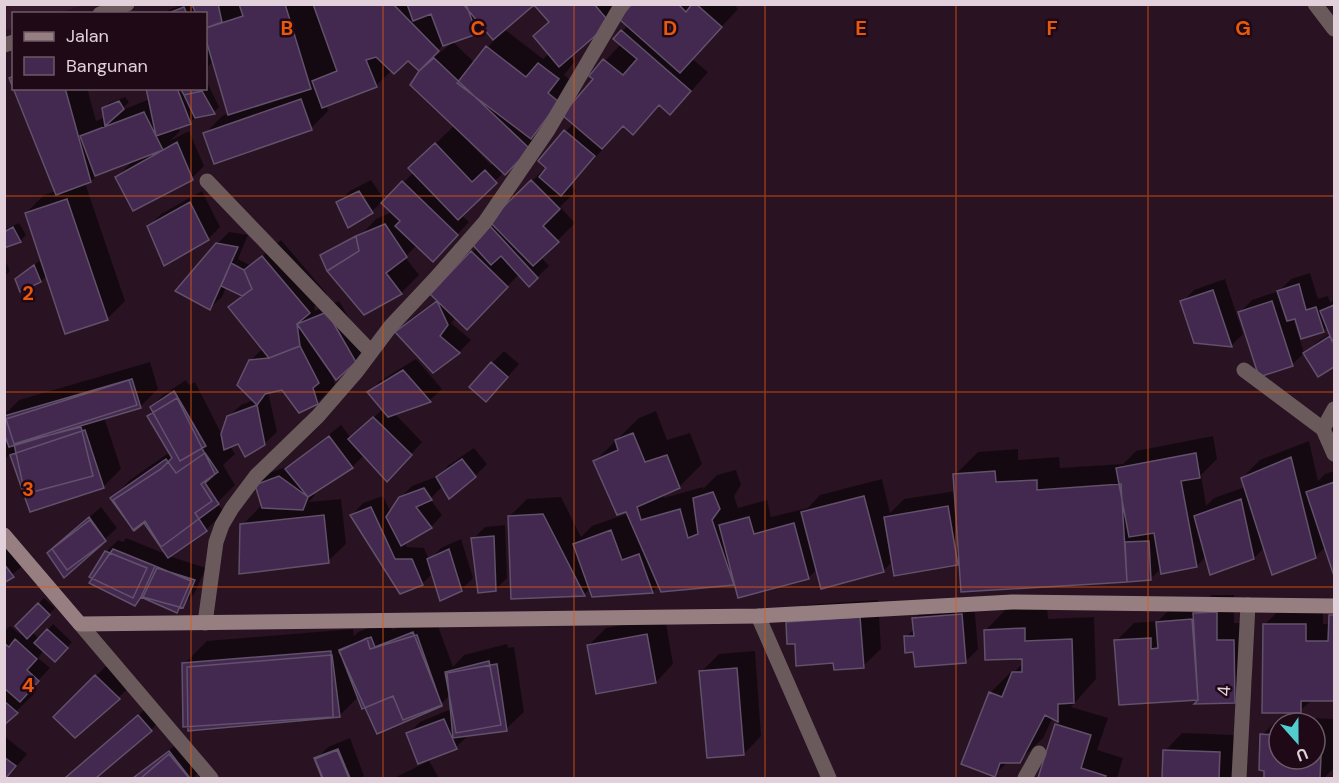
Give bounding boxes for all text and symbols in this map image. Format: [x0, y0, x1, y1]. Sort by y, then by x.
legend [12, 12, 207, 90]
text: B [281, 15, 293, 41]
text: C [471, 15, 485, 41]
text: D [663, 15, 677, 41]
text: E [855, 15, 867, 41]
text: F [1046, 15, 1058, 41]
text: G [1235, 15, 1251, 41]
text: Jalan [66, 24, 109, 48]
text: Bangunan [66, 54, 148, 78]
text: 2 [22, 280, 34, 306]
text: 3 [22, 476, 34, 502]
text: 4 [22, 672, 35, 698]
street label: 4 [1212, 685, 1236, 697]
north arrow [1267, 711, 1327, 771]
text: U [1293, 743, 1311, 766]

